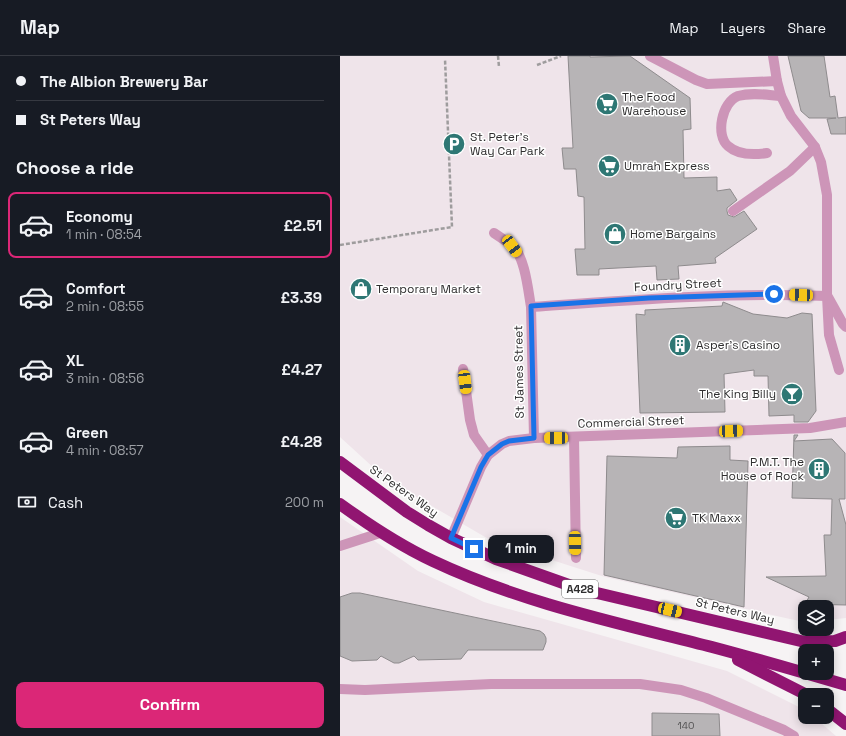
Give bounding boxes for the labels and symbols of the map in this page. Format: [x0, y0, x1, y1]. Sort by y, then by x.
place label: The Food Warehouse [622, 89, 686, 119]
supermarket icon: The Food Warehouse [594, 91, 620, 117]
place label: St. Peter's Way Car Park [470, 129, 545, 159]
parking icon: St. Peter's Way Car Park [441, 131, 467, 157]
supermarket icon: Umrah Express [596, 153, 622, 179]
place label: Umrah Express [624, 158, 710, 174]
shop icon: Home Bargains [602, 221, 628, 247]
place label: Home Bargains [630, 226, 716, 242]
car [500, 233, 524, 259]
street label: Foundry Street [634, 275, 722, 295]
shop icon: Temporary Market [348, 276, 374, 302]
place label: Temporary Market [376, 281, 481, 297]
route start [765, 285, 783, 303]
car [789, 289, 813, 301]
street label: St James Street [510, 325, 528, 419]
building icon: Asper's Casino [667, 332, 693, 358]
place label: Asper's Casino [696, 337, 780, 353]
car [458, 369, 472, 395]
bar icon: The King Billy [779, 381, 805, 407]
place label: The King Billy [699, 386, 776, 402]
street label: Commercial Street [577, 412, 685, 432]
car [719, 425, 743, 437]
car [544, 432, 568, 444]
place label: P.M.T. The House of Rock [721, 454, 805, 484]
building icon: P.M.T. The House of Rock [806, 456, 832, 482]
street label: St Peters Way [366, 461, 442, 521]
supermarket icon: TK Maxx [663, 505, 689, 531]
place label: TK Maxx [692, 510, 741, 526]
car [569, 531, 581, 555]
callout: 1 min [488, 535, 554, 563]
route end [465, 540, 483, 558]
road number: A428 [562, 580, 598, 598]
street label: St Peters Way [694, 594, 776, 628]
car [657, 601, 683, 619]
house number: 140 [678, 719, 694, 732]

